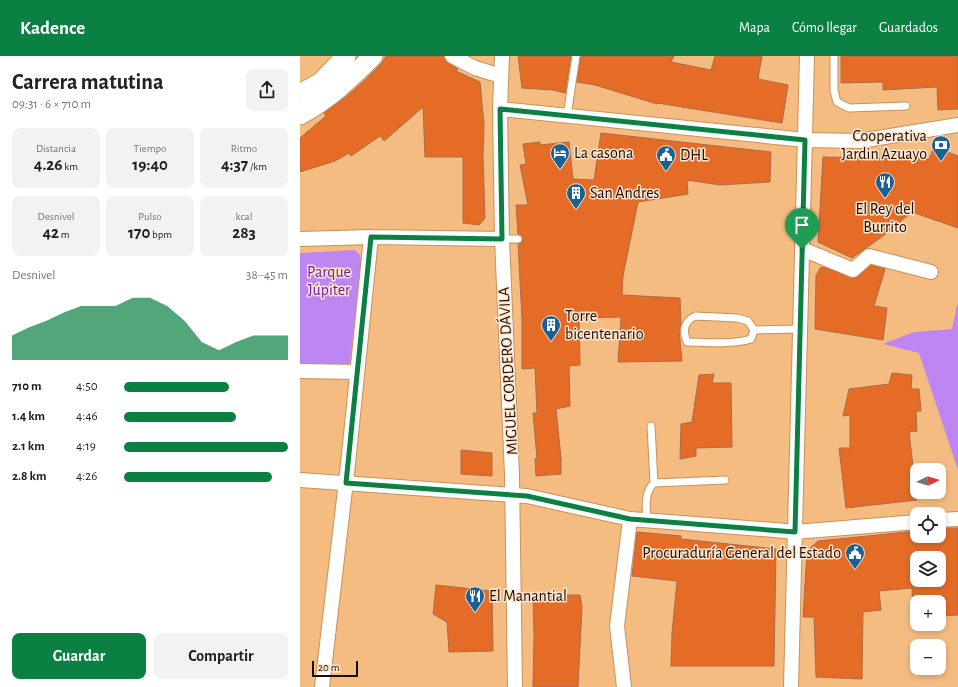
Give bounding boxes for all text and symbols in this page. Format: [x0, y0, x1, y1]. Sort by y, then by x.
text: Kadence [20, 19, 85, 38]
text: Mapa [739, 21, 770, 35]
text: Cómo llegar [792, 21, 857, 35]
text: Guardados [879, 21, 938, 35]
button: share [246, 69, 288, 111]
text: Carrera matutina [12, 71, 164, 93]
text: 09:31 · 6 × 710 m [12, 98, 91, 111]
place label: Cooperativa Jardin Azuayo [841, 128, 927, 163]
bank icon: Cooperativa Jardin Azuayo [930, 134, 952, 162]
hotel icon: La casona [549, 142, 571, 170]
text: Distancia [36, 143, 76, 154]
text: Tiempo [134, 143, 166, 154]
text: Ritmo [231, 143, 257, 154]
public building icon: DHL [655, 144, 677, 172]
place label: La casona [574, 145, 633, 161]
place label: DHL [680, 147, 708, 163]
text: 4.26 [34, 156, 63, 173]
text: 19:40 [132, 156, 168, 173]
text: 4:37 [221, 156, 248, 173]
text: km [63, 161, 78, 172]
text: /km [248, 161, 267, 172]
restaurant icon: El Rey del Burrito [874, 171, 896, 199]
building icon: San Andres [565, 182, 587, 210]
place label: San Andres [590, 185, 660, 201]
place label: El Rey del Burrito [855, 201, 915, 235]
pin [785, 208, 819, 249]
text: Desnivel [38, 211, 74, 222]
text: Pulso [138, 211, 162, 222]
text: kcal [236, 211, 252, 222]
icon: arrive [791, 214, 813, 236]
text: 42 [42, 224, 59, 241]
text: 170 [128, 224, 150, 241]
text: 283 [232, 224, 256, 241]
text: m [59, 229, 70, 240]
text: bpm [150, 229, 172, 240]
park label: Parque Júpiter [307, 264, 351, 298]
text: Desnivel [12, 269, 56, 282]
text: 38–45 m [246, 269, 288, 282]
street label: MIGUEL CORDERO DÁVILA [494, 286, 520, 456]
place label: Torre bicentenario [565, 308, 644, 342]
building icon: Torre bicentenario [540, 314, 562, 342]
text: 710 m [12, 380, 42, 393]
text: 4:50 [76, 380, 98, 393]
text: 1.4 km [12, 410, 45, 423]
text: 4:46 [76, 410, 98, 423]
text: 2.1 km [12, 440, 45, 453]
text: 4:19 [76, 440, 96, 453]
north arrow [910, 463, 946, 499]
map controls [910, 463, 946, 675]
text: 2.8 km [12, 470, 46, 483]
text: 4:26 [76, 470, 97, 483]
button: locate [910, 507, 946, 543]
public building icon: Procuraduría General del Estado [844, 542, 866, 570]
place label: Procuraduría General del Estado [642, 545, 841, 561]
button: layers [910, 551, 946, 587]
restaurant icon: El Manantial [464, 585, 486, 613]
place label: El Manantial [489, 588, 567, 604]
button: + [910, 595, 946, 631]
button: Guardar [12, 633, 146, 679]
button: Compartir [154, 633, 288, 679]
button: − [910, 639, 946, 675]
scale bar [312, 659, 358, 678]
text: 20 m [318, 662, 339, 673]

